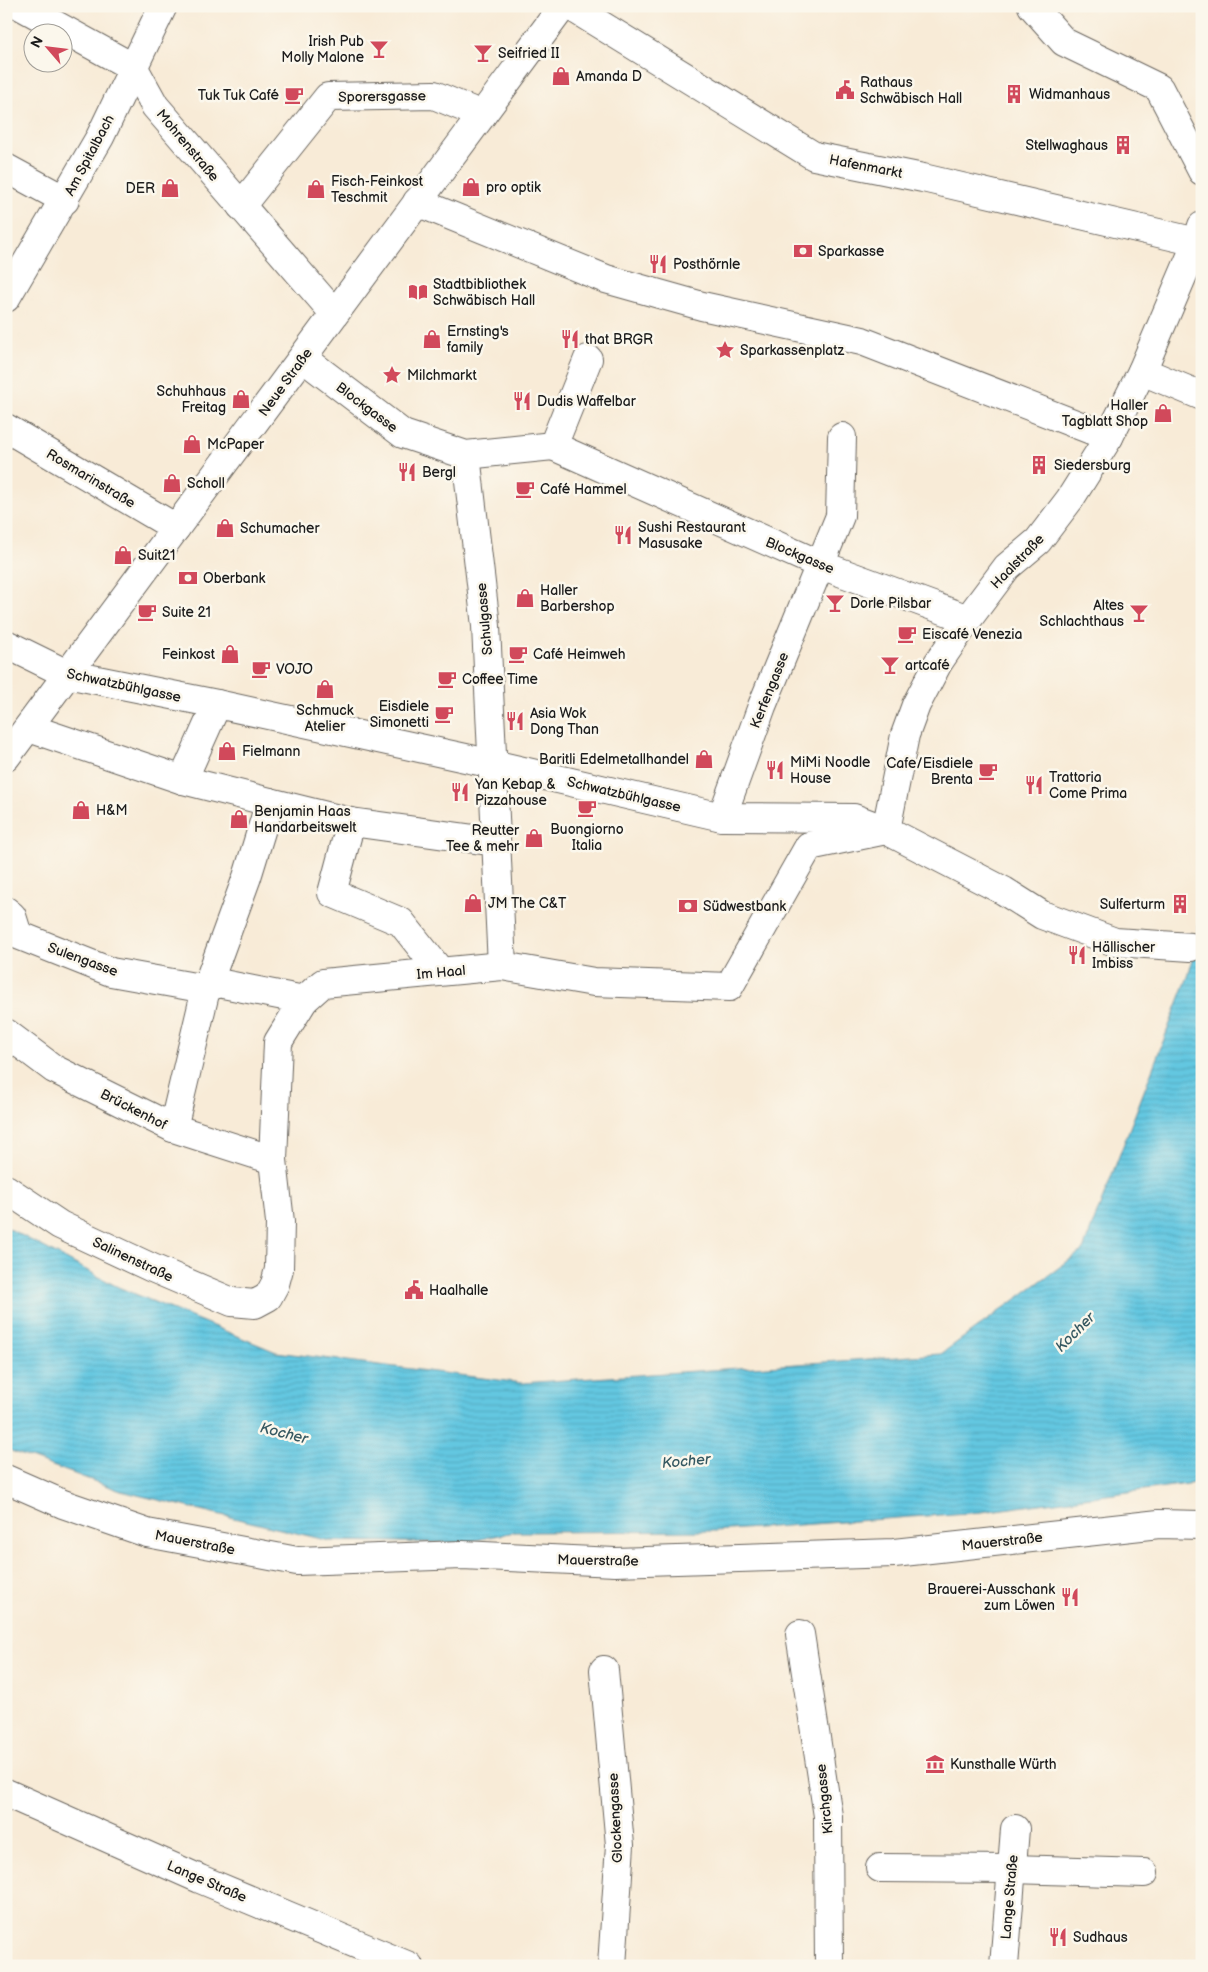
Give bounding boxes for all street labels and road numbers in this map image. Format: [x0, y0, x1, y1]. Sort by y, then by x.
street label: Sporersgasse [338, 87, 426, 106]
street label: Mohrenstraße [153, 106, 223, 185]
street label: Am Spitalbach [61, 112, 118, 199]
street label: Hafenmarkt [828, 151, 905, 182]
street label: Neue Straße [255, 345, 316, 420]
street label: Blockgasse [333, 379, 401, 436]
street label: Rosmarinstraße [43, 445, 138, 512]
street label: Haalstraße [987, 531, 1048, 592]
street label: Blockgasse [763, 533, 837, 578]
street label: Schulgasse [473, 582, 496, 656]
street label: Kerfengasse [747, 650, 792, 731]
street label: Schwatzbühlgasse [65, 665, 183, 706]
street label: Schwatzbühlgasse [565, 773, 682, 816]
street label: Sulengasse [45, 939, 120, 980]
street label: Im Haal [416, 962, 466, 983]
street label: Brückenhof [97, 1085, 171, 1134]
street label: Salinenstraße [90, 1233, 176, 1286]
street label: Mauerstraße [153, 1526, 236, 1559]
street label: Mauerstraße [961, 1529, 1043, 1554]
street label: Mauerstraße [557, 1551, 639, 1570]
street label: Kirchgasse [812, 1763, 837, 1835]
street label: Glockengasse [605, 1773, 626, 1863]
street label: Lange Straße [997, 1854, 1022, 1940]
street label: Lange Straße [164, 1857, 249, 1906]

